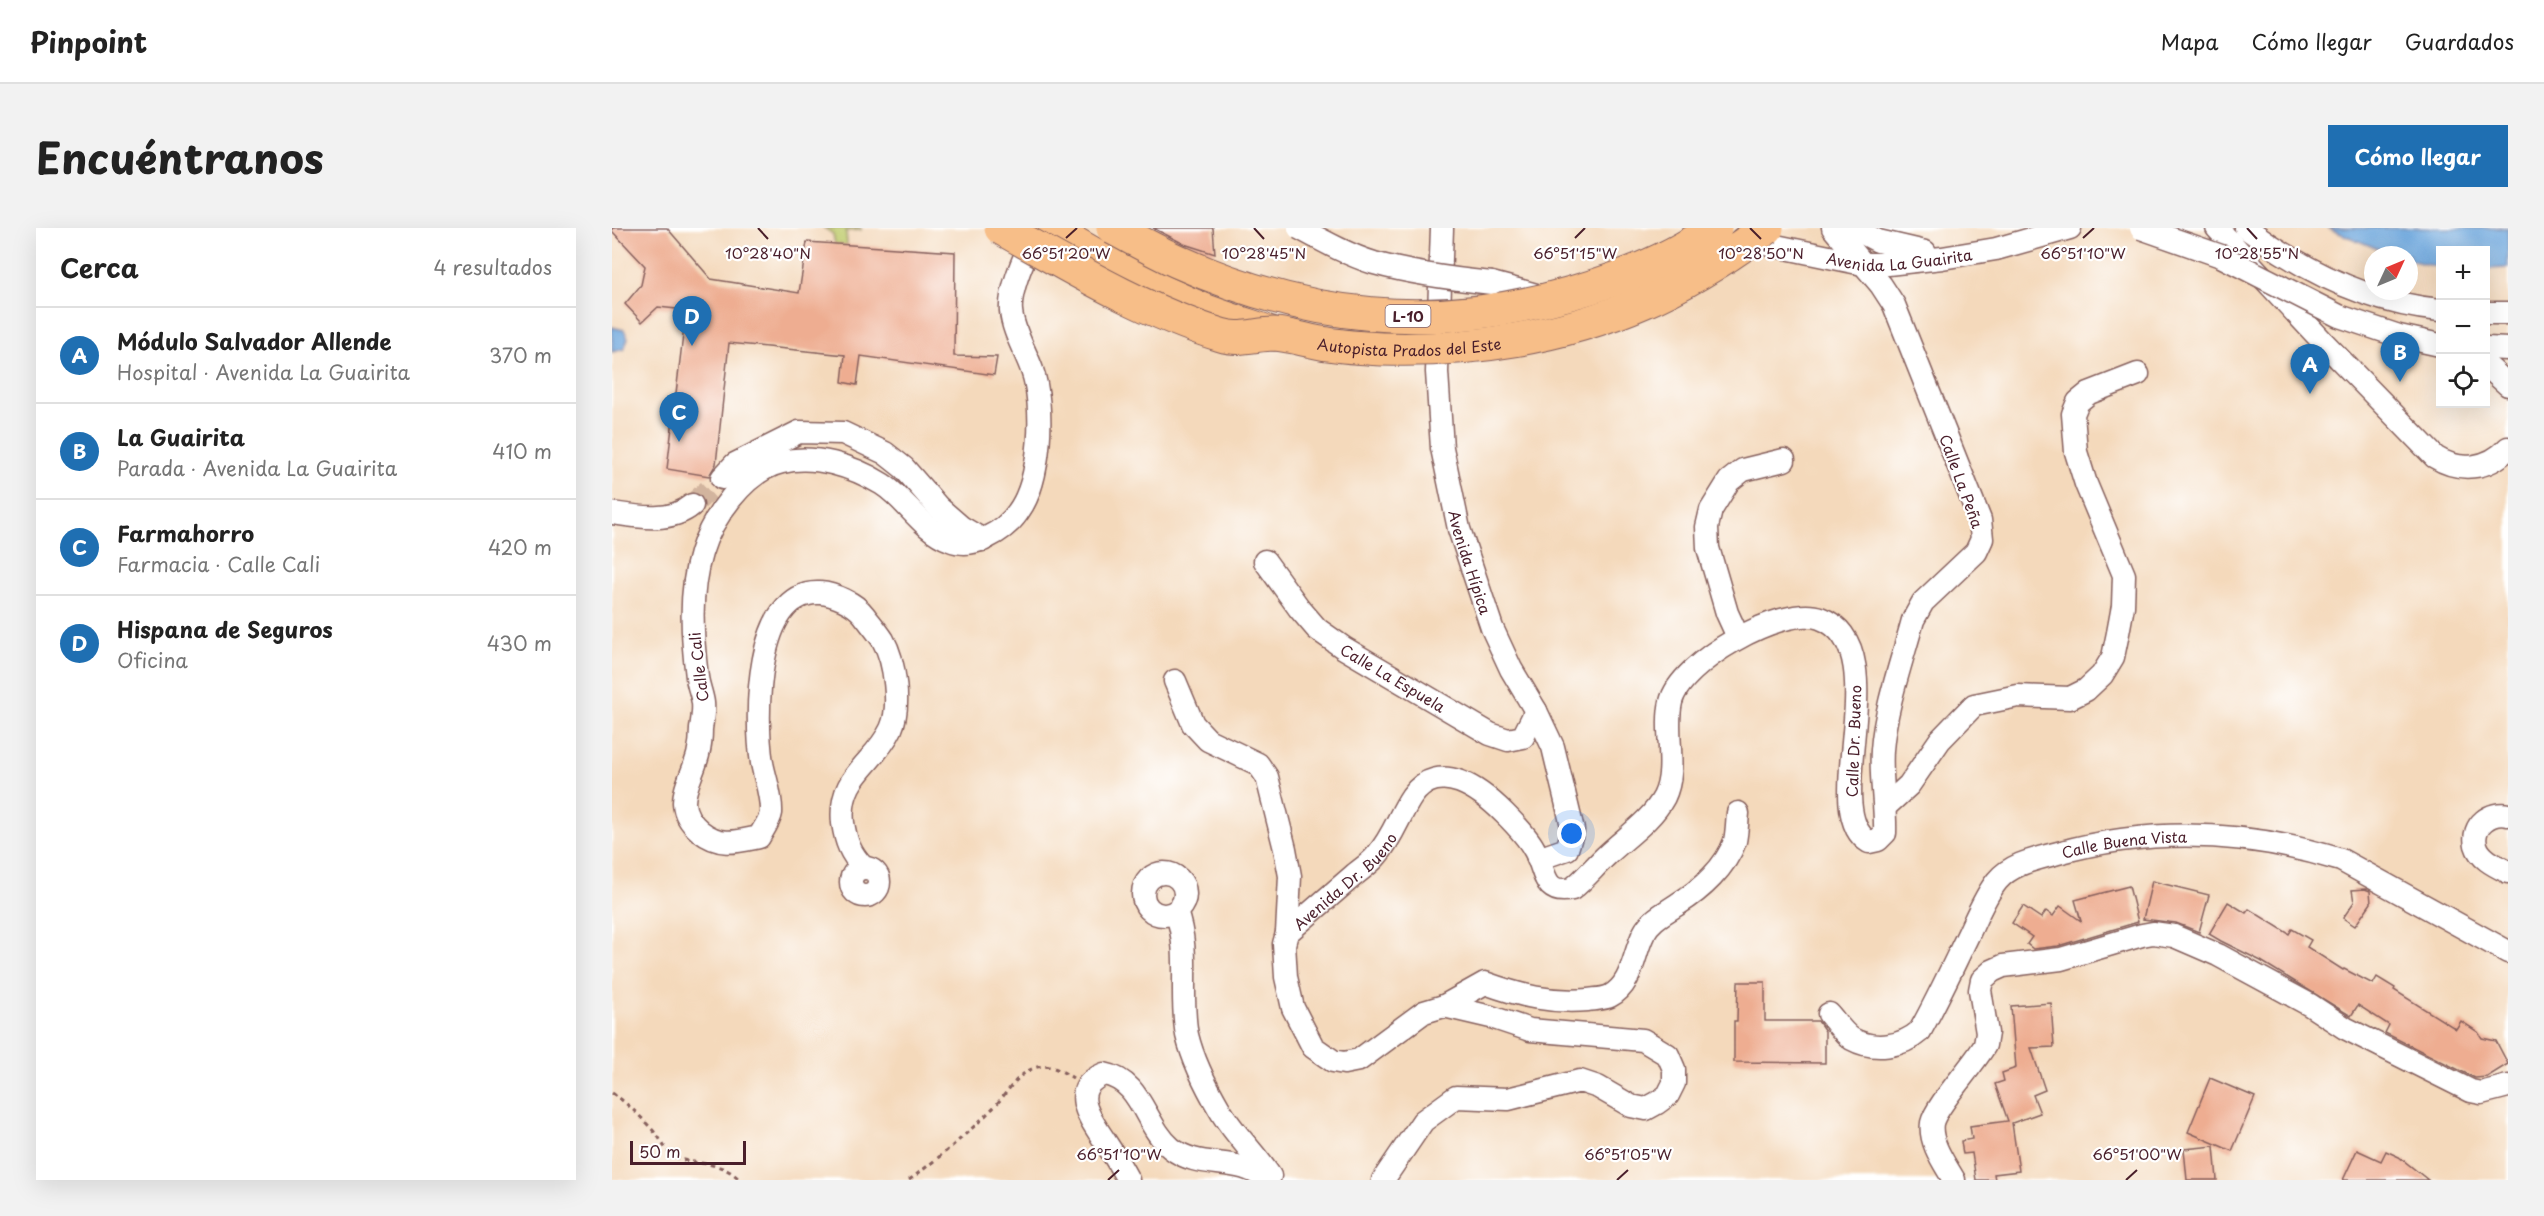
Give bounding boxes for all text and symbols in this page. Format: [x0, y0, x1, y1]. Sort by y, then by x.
text: Pinpoint [30, 20, 147, 63]
text: Mapa [2161, 25, 2219, 57]
text: Cómo llegar [2252, 25, 2372, 57]
text: Guardados [2405, 25, 2514, 57]
text: Encuéntranos [36, 125, 324, 188]
button: Cómo llegar [2328, 125, 2508, 187]
text: 10°28'40"N [725, 241, 811, 264]
text: 66°51'20"W [1021, 241, 1111, 264]
text: 10°28'45"N [1222, 241, 1306, 264]
text: 66°51'15"W [1533, 241, 1618, 264]
text: 10°28'50"N [1718, 241, 1804, 264]
text: 66°51'10"W [2040, 241, 2126, 264]
text: 10°28'55"N [2215, 241, 2299, 264]
street label: Avenida La Guairita [1825, 242, 1974, 275]
north arrow [2364, 246, 2418, 300]
map controls [2436, 246, 2490, 408]
button: + [2436, 246, 2490, 300]
text: Cerca [60, 248, 139, 287]
text: 4 resultados [434, 252, 552, 282]
pin: D [672, 296, 712, 346]
button: − [2436, 300, 2490, 354]
road number: L-10 [1386, 305, 1430, 327]
text: Módulo Salvador Allende [117, 324, 391, 357]
street label: Autopista Prados del Este [1316, 331, 1502, 361]
pin: B [2380, 332, 2420, 382]
text: A [72, 340, 87, 370]
text: 370 m [489, 340, 552, 370]
pin: A [2290, 344, 2330, 394]
button: locate [2436, 354, 2490, 408]
text: Hospital · Avenida La Guairita [117, 357, 410, 387]
pin: C [660, 392, 698, 442]
text: La Guairita [117, 420, 245, 453]
street label: Calle La Peña [1934, 431, 1990, 532]
text: B [73, 436, 86, 466]
text: 410 m [492, 436, 552, 466]
text: Parada · Avenida La Guairita [117, 453, 397, 483]
street label: Avenida Hípica [1444, 508, 1498, 618]
text: Farmahorro [117, 516, 254, 549]
text: C [72, 532, 87, 562]
text: 420 m [488, 532, 552, 562]
text: Farmacia · Calle Cali [117, 549, 320, 579]
text: Hispana de Seguros [117, 612, 333, 645]
text: D [72, 628, 87, 658]
text: 430 m [487, 628, 552, 658]
street label: Calle Cali [682, 631, 714, 703]
street label: Calle La Espuela [1336, 637, 1451, 717]
text: Oficina [117, 645, 188, 675]
street label: Calle Dr. Bueno [1840, 684, 1866, 798]
your location [1557, 819, 1586, 848]
street label: Calle Buena Vista [2059, 824, 2188, 863]
street label: Avenida Dr. Bueno [1288, 828, 1401, 935]
scale bar [630, 1138, 746, 1166]
text: 50 m [639, 1139, 680, 1163]
text: 66°51'10"W [1076, 1142, 1162, 1165]
text: 66°51'05"W [1584, 1142, 1673, 1165]
text: 66°51'00"W [2092, 1142, 2182, 1165]

